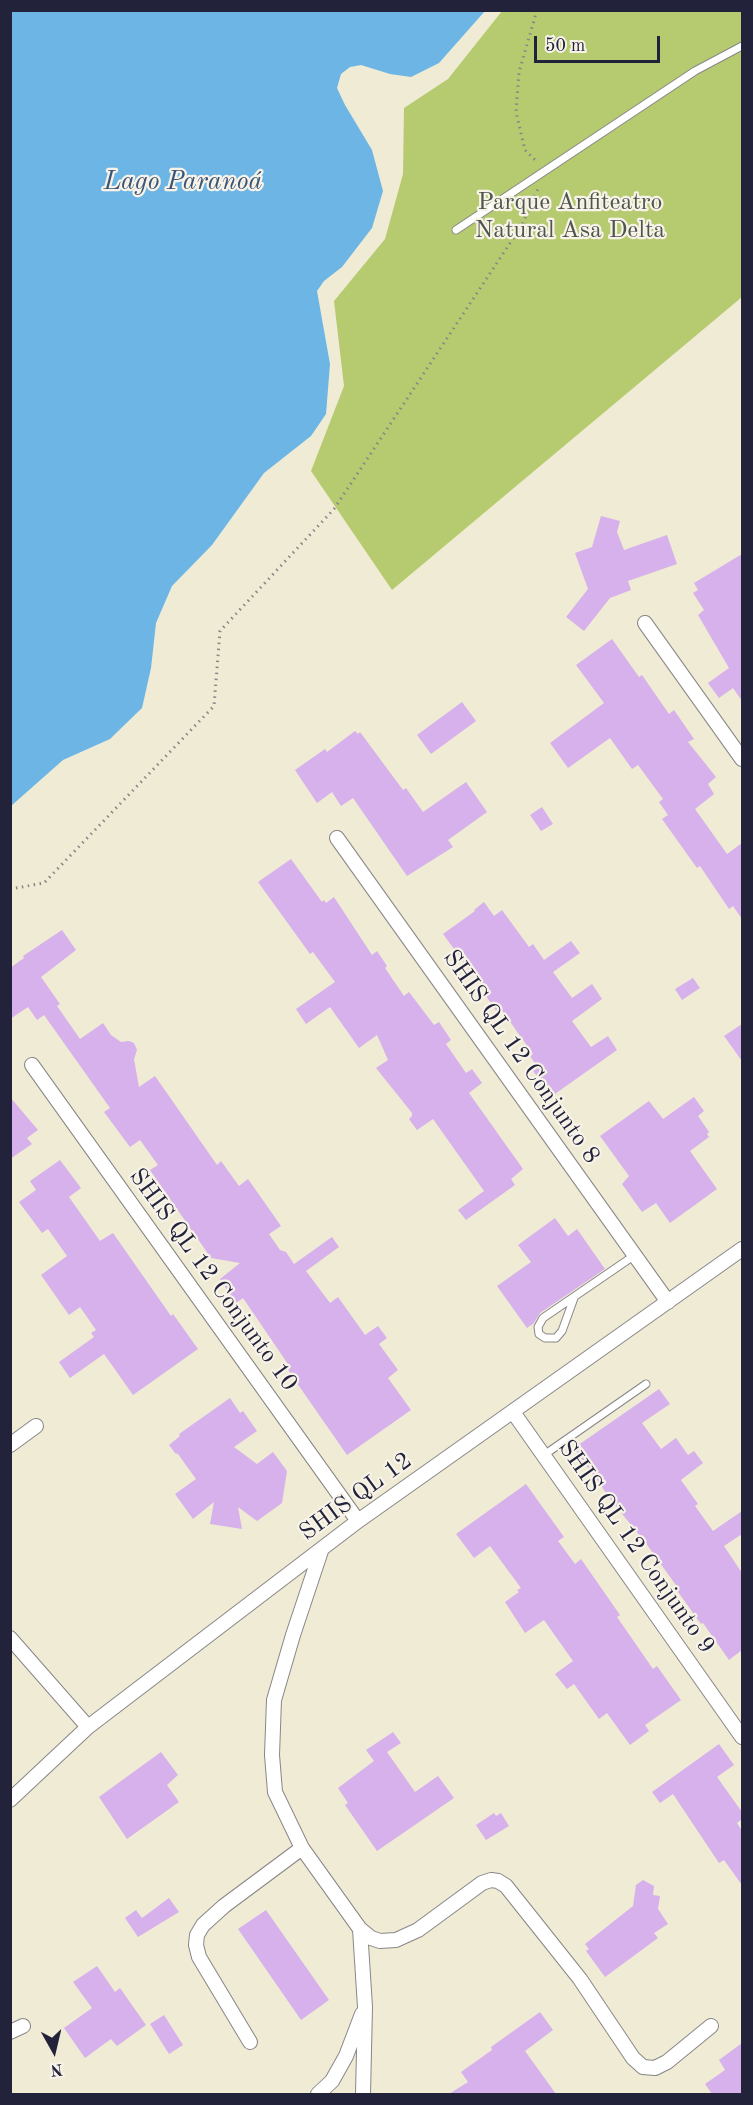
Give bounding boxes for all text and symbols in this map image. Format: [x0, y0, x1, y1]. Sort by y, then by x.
scale bar [537, 24, 663, 62]
text: 50 m [545, 37, 585, 55]
water label: Lago Paranoá [103, 166, 263, 198]
park label: Parque Anfiteatro Natural Asa Delta [475, 189, 665, 245]
street label: SHIS QL 12 Conjunto 8 [436, 945, 606, 1169]
street label: SHIS QL 12 Conjunto 10 [123, 1163, 303, 1397]
street label: SHIS QL 12 Conjunto 9 [551, 1435, 721, 1659]
street label: SHIS QL 12 [294, 1446, 418, 1548]
north arrow [24, 2021, 84, 2081]
text: N [49, 2060, 64, 2078]

